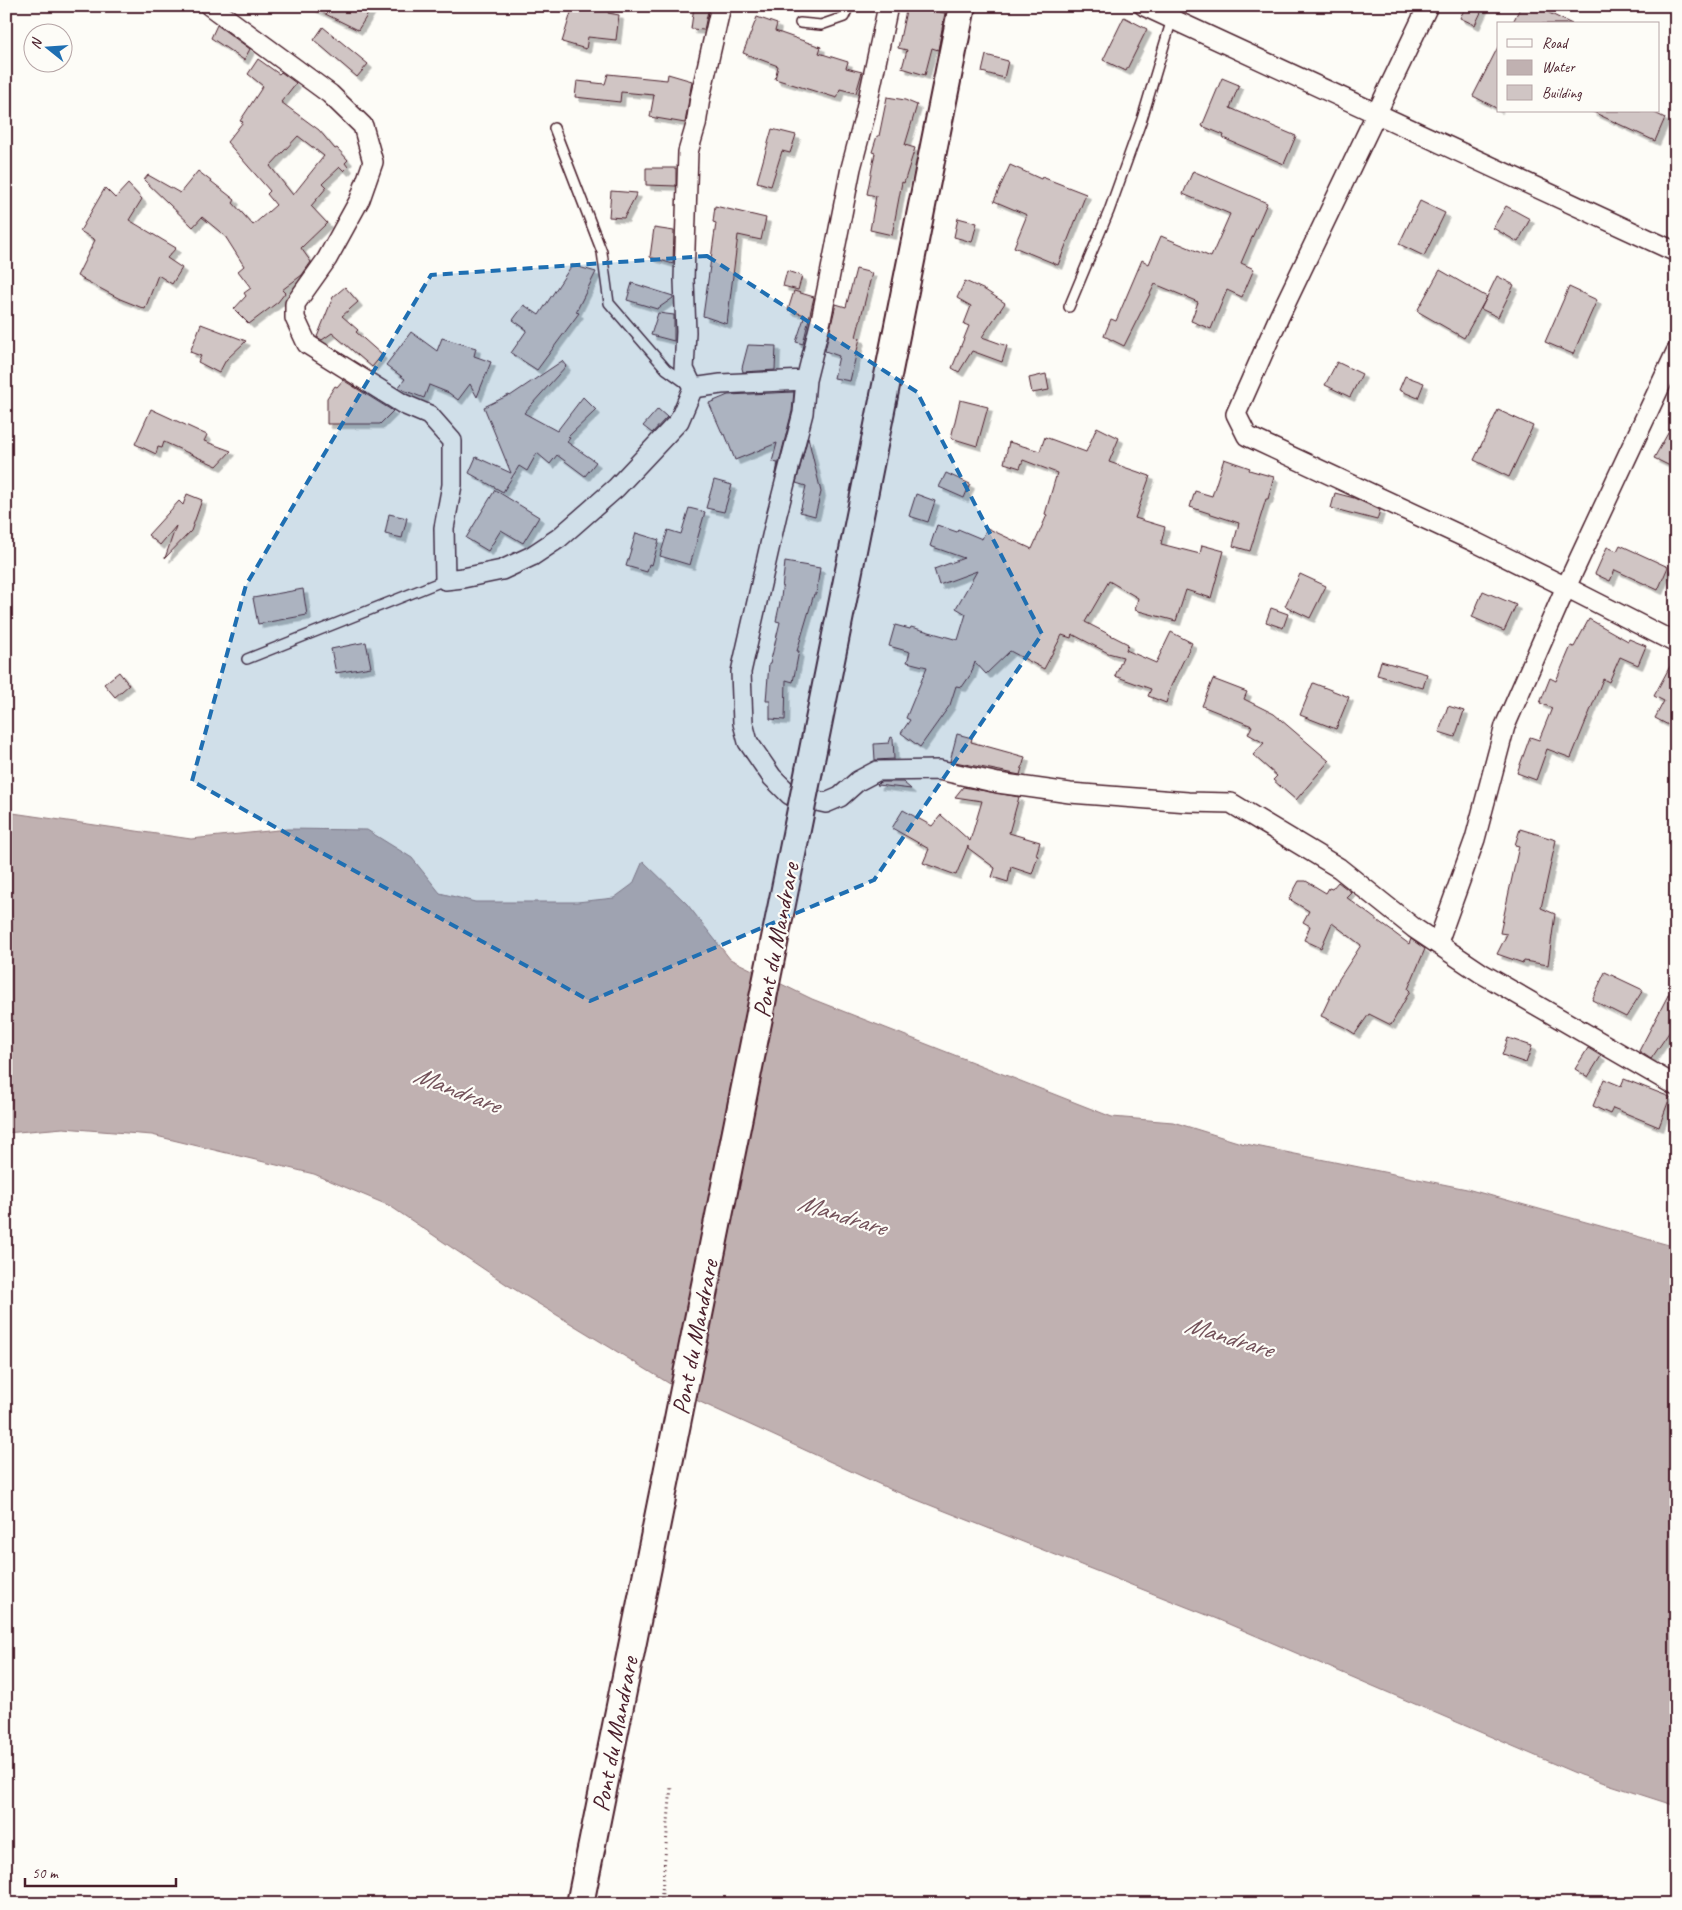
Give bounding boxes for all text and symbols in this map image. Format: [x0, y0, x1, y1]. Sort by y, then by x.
north arrow [22, 22, 72, 72]
legend [1497, 22, 1660, 112]
text: Road [1542, 34, 1569, 53]
text: N [27, 35, 46, 51]
text: Water [1542, 58, 1576, 77]
text: Building [1542, 84, 1582, 103]
street label: Pont du Mandrare [745, 858, 807, 1020]
water label: Mandrare [409, 1058, 508, 1122]
water label: Mandrare [794, 1186, 893, 1244]
street label: Pont du Mandrare [664, 1255, 726, 1417]
water label: Mandrare [1181, 1308, 1280, 1366]
street label: Pont du Mandrare [584, 1652, 646, 1814]
scale bar [25, 1855, 176, 1887]
text: 50 m [32, 1864, 59, 1883]

